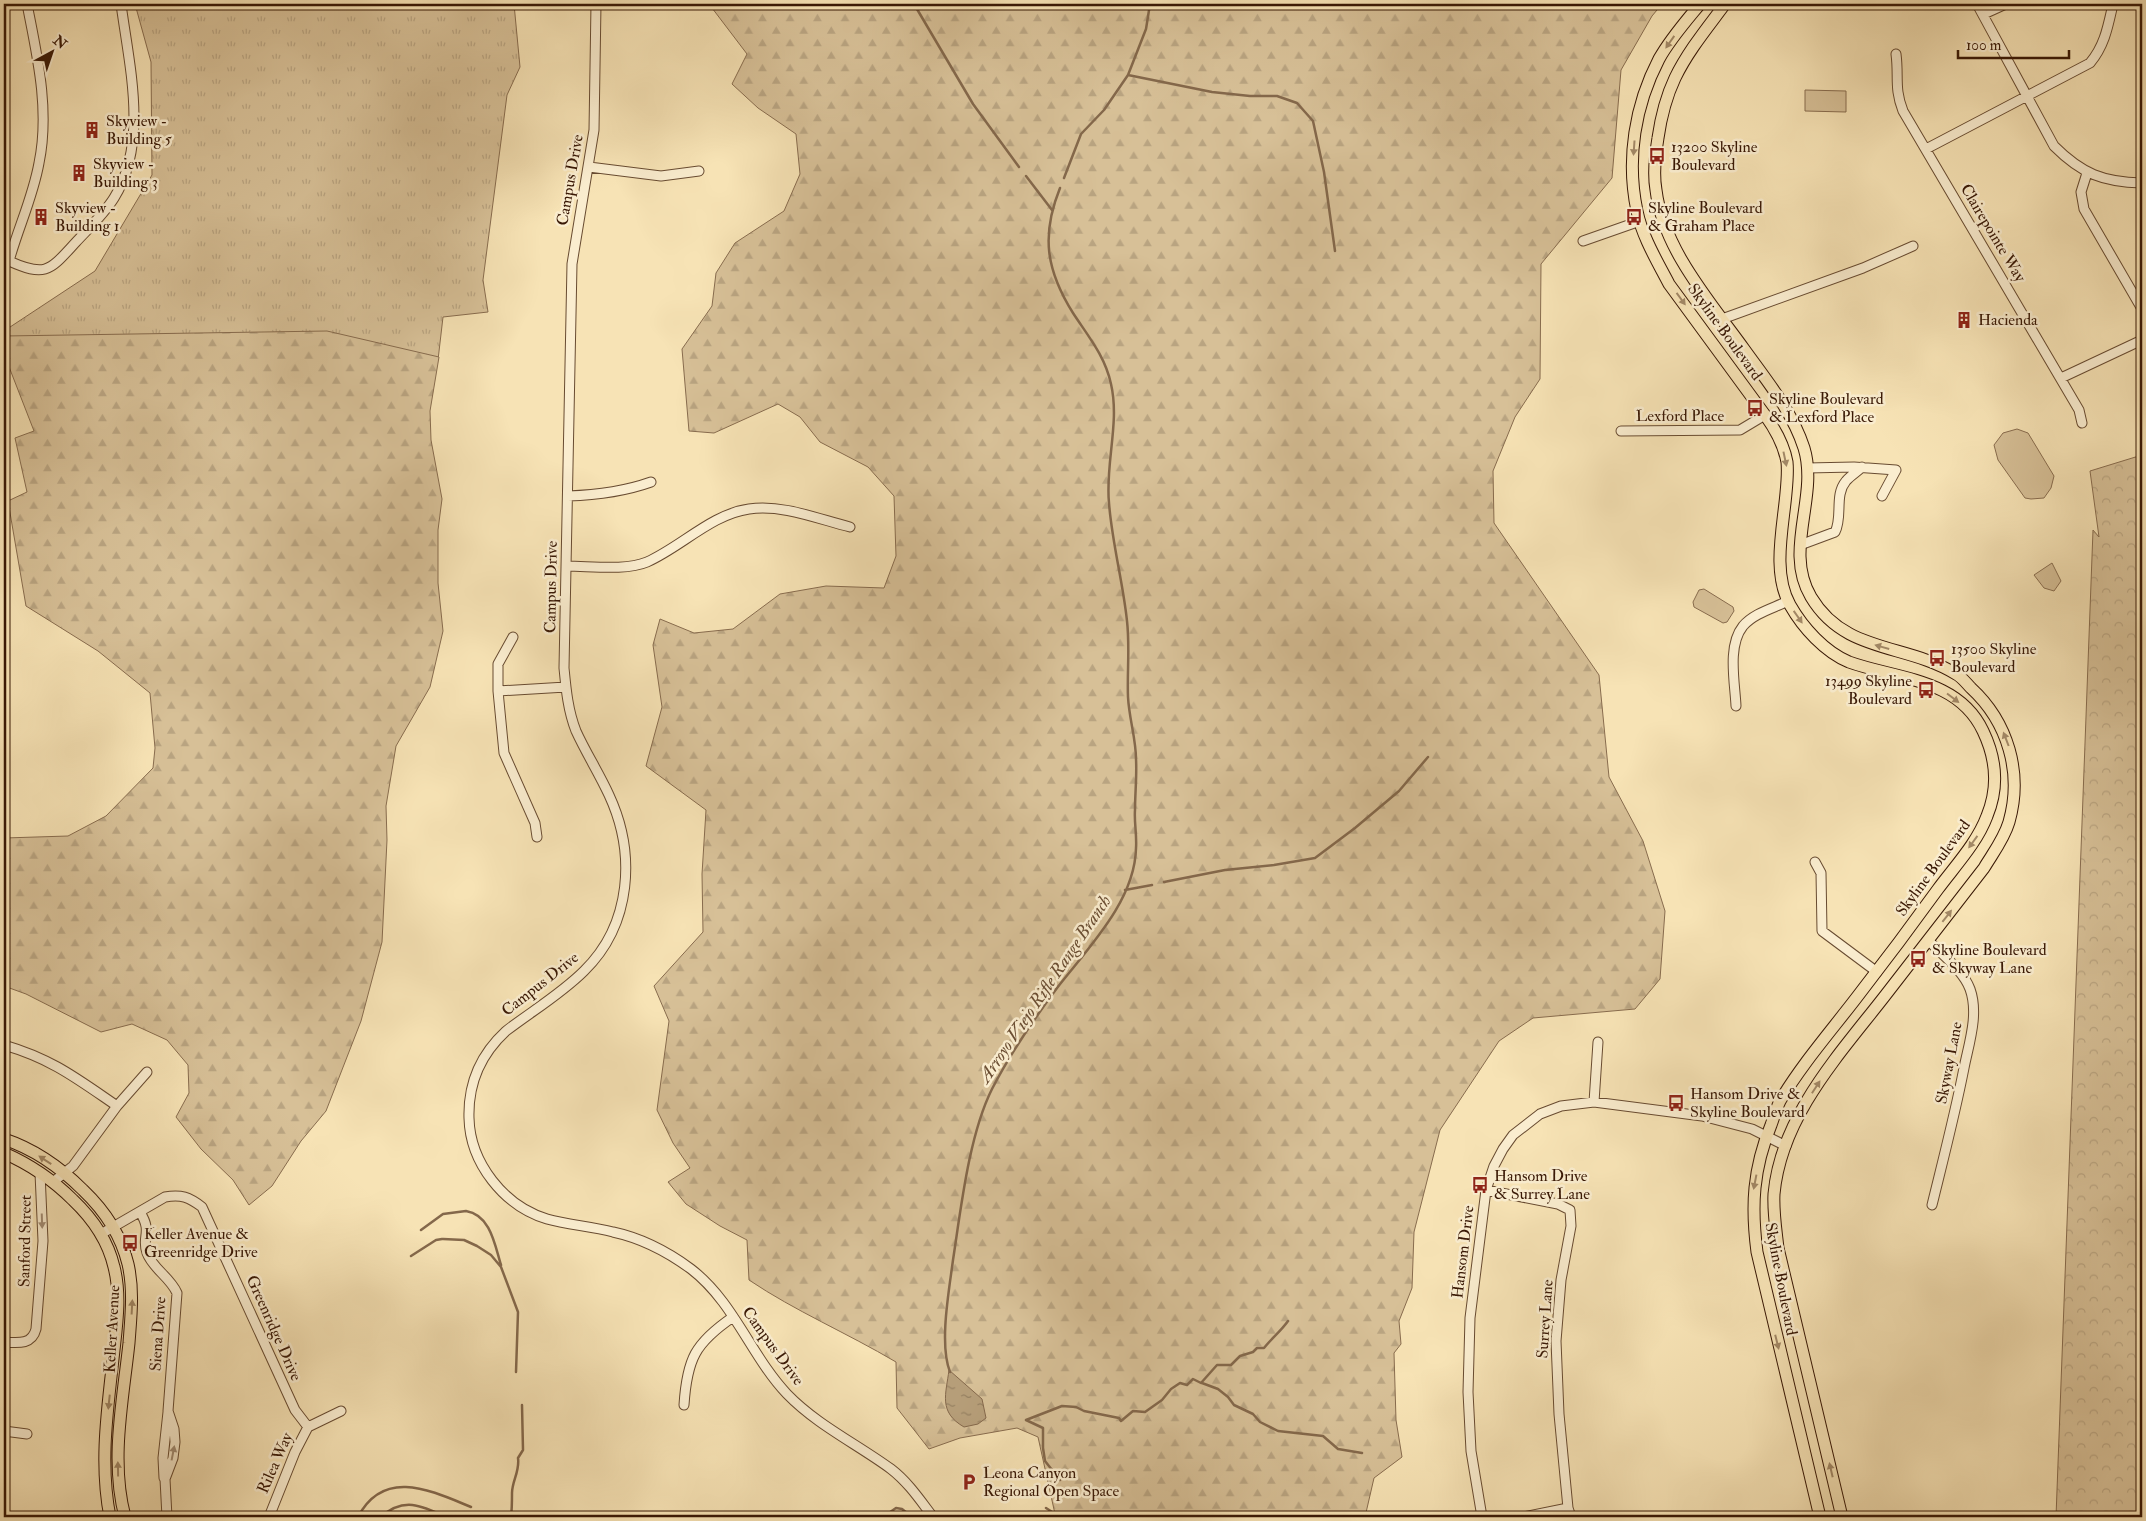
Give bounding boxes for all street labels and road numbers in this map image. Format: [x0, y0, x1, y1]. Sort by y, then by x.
street label: Campus Drive [552, 132, 589, 227]
street label: Clairepointe Way [1955, 180, 2031, 287]
street label: Skyline Boulevard [1683, 280, 1767, 384]
street label: Lexford Place [1636, 406, 1725, 426]
street label: Campus Drive [540, 540, 563, 633]
street label: Skyline Boulevard [1891, 816, 1975, 920]
street label: Campus Drive [497, 947, 583, 1021]
street label: Skyway Lane [1931, 1020, 1967, 1106]
street label: Sanford Street [14, 1195, 36, 1287]
street label: Hansom Drive [1447, 1204, 1479, 1300]
street label: Skyline Boulevard [1760, 1221, 1802, 1337]
street label: Greenridge Drive [242, 1272, 306, 1384]
street label: Surrey Lane [1532, 1278, 1558, 1359]
street label: Keller Avenue [100, 1284, 124, 1374]
street label: Siena Drive [145, 1296, 171, 1372]
street label: Campus Drive [737, 1303, 808, 1390]
street label: Rilea Way [253, 1428, 298, 1497]

